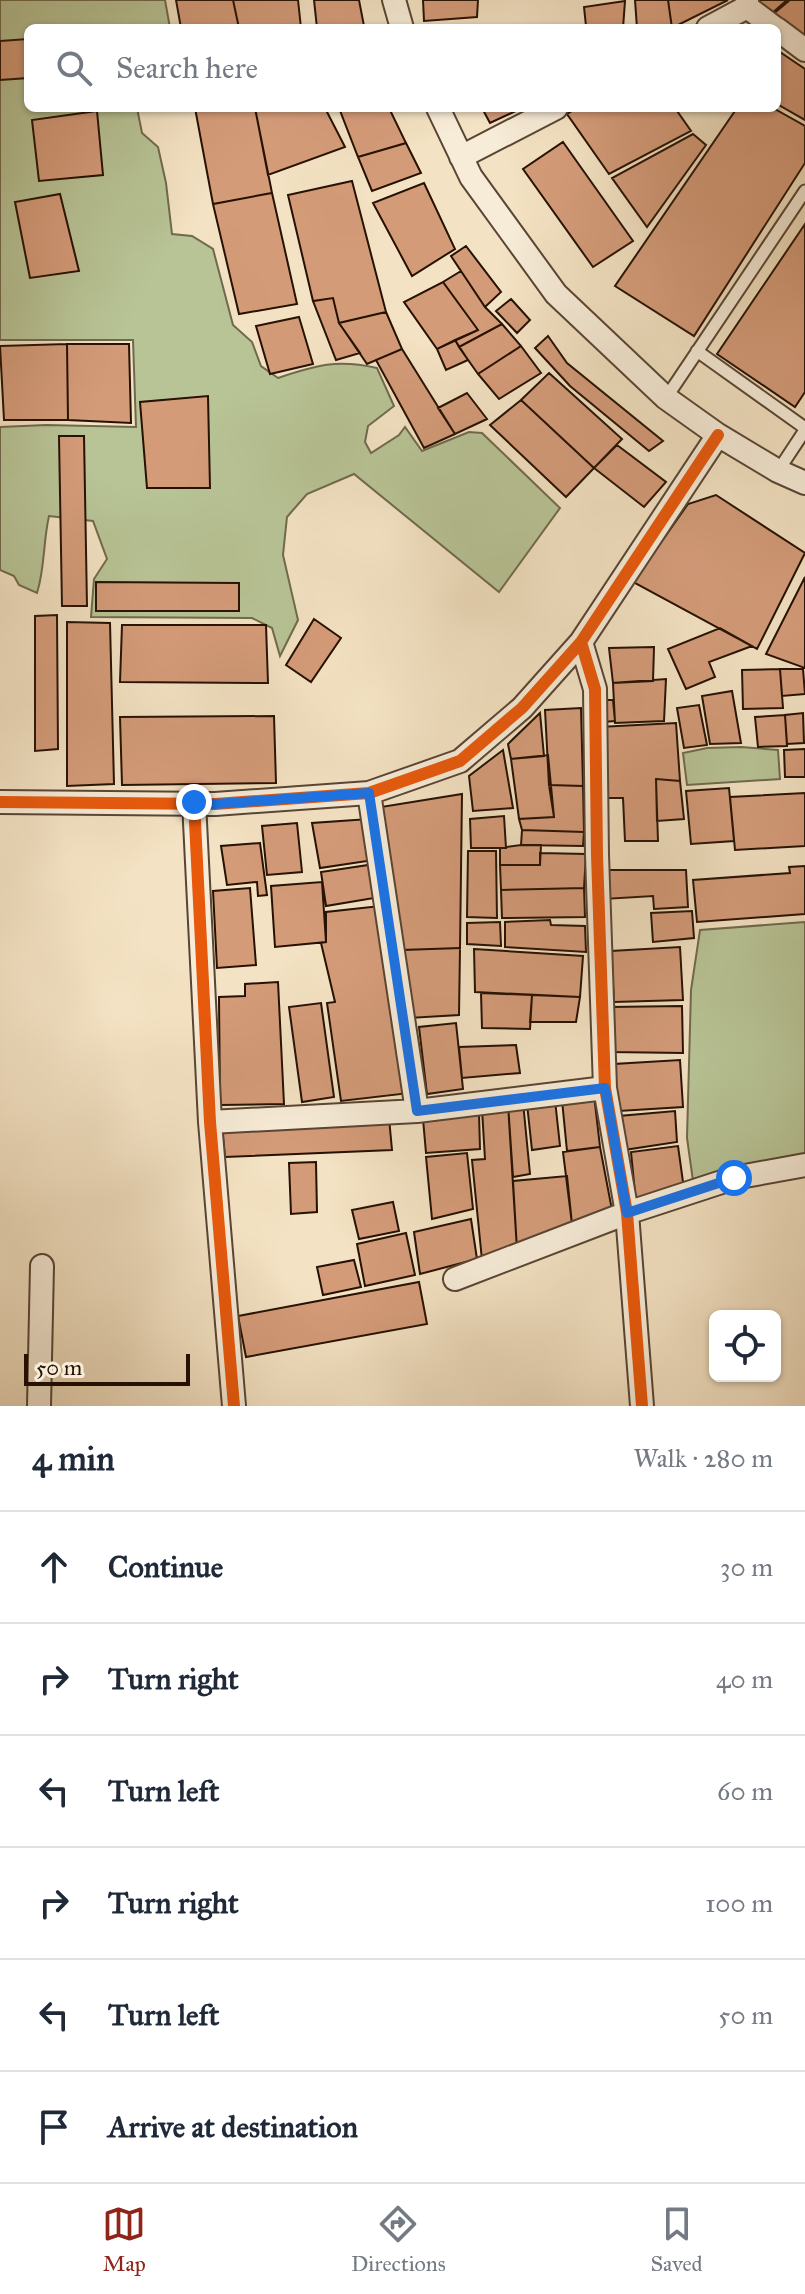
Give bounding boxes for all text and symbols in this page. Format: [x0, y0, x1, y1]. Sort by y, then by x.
search box [24, 24, 781, 112]
icon: search [52, 46, 96, 90]
text: Search here [116, 50, 258, 86]
route end [176, 784, 212, 820]
route start [716, 1160, 752, 1196]
map controls [709, 1310, 781, 1382]
button: locate [709, 1310, 781, 1382]
scale bar [24, 1350, 190, 1386]
text: 50 m [36, 1354, 82, 1381]
text: 4 min [32, 1438, 115, 1479]
text: Walk · 280 m [633, 1442, 773, 1474]
icon: ahead [32, 1545, 76, 1589]
text: Continue [108, 1549, 223, 1585]
text: 30 m [720, 1551, 773, 1583]
icon: right [32, 1657, 76, 1701]
text: Turn right [108, 1661, 239, 1697]
text: 40 m [716, 1663, 773, 1695]
icon: left [32, 1769, 76, 1813]
text: Turn left [108, 1773, 219, 1809]
text: 60 m [717, 1775, 773, 1807]
icon: right [32, 1881, 76, 1925]
text: Turn right [108, 1885, 239, 1921]
text: 100 m [705, 1887, 773, 1919]
icon: left [32, 1993, 76, 2037]
text: Turn left [108, 1997, 219, 2033]
text: 50 m [718, 1999, 773, 2031]
icon: arrive [32, 2105, 76, 2149]
text: Arrive at destination [108, 2109, 358, 2145]
tab: Map [102, 2202, 146, 2277]
tab: Directions [351, 2202, 446, 2277]
tab: Saved [650, 2202, 703, 2277]

